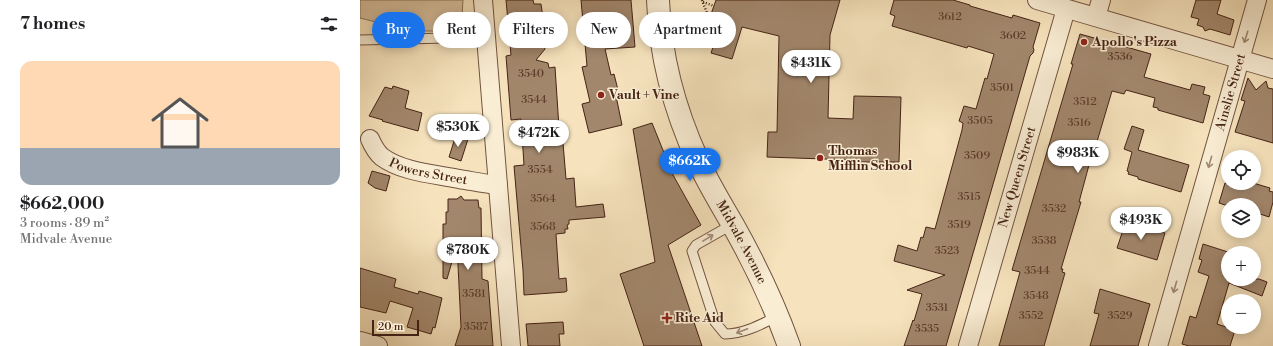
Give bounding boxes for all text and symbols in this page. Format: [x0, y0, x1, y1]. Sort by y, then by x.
house number: 3612 [938, 10, 962, 24]
chip: Buy [372, 12, 425, 48]
chip: Rent [433, 12, 491, 48]
chip: Filters [499, 12, 568, 48]
chip: New [576, 12, 631, 48]
chip: Apartment [639, 12, 736, 48]
text: 7 homes [20, 13, 85, 35]
icon: filters [318, 13, 340, 35]
house number: 3602 [1000, 29, 1026, 43]
one-way arrow [1242, 31, 1249, 44]
place label: Apollo's Pizza [1091, 34, 1178, 50]
marker: Apollo's Pizza [1079, 37, 1089, 47]
pin: $431K [783, 50, 839, 84]
house number: 3536 [1108, 50, 1133, 64]
street label: Ainslie Street [1212, 51, 1249, 134]
text: $431K [791, 55, 831, 71]
house number: 3540 [518, 67, 544, 81]
house number: 3501 [990, 81, 1014, 95]
icon: home [144, 87, 216, 159]
place label: Vault + Vine [608, 87, 680, 103]
marker: Vault + Vine [596, 90, 606, 100]
house number: 3544 [521, 93, 547, 107]
house number: 3512 [1073, 95, 1097, 109]
pin: $530K [430, 114, 486, 148]
house number: 3505 [967, 114, 993, 128]
house number: 3516 [1067, 116, 1091, 130]
text: $530K [436, 119, 480, 135]
pin: $472K [511, 120, 567, 154]
street label: New Queen Street [995, 124, 1039, 229]
text: $472K [518, 125, 560, 141]
pin: $983K [1050, 140, 1106, 174]
place label: Thomas Mifflin School [828, 143, 913, 174]
text: $983K [1057, 145, 1099, 161]
pin: $662K [662, 148, 718, 182]
house number: 3509 [964, 149, 990, 163]
map controls [1221, 150, 1261, 334]
button: locate [1221, 150, 1261, 190]
text: $662K [669, 153, 711, 169]
marker: Thomas Mifflin School [815, 153, 825, 163]
street label: Powers Street [386, 155, 469, 188]
one-way arrow [1206, 156, 1213, 169]
house number: 3554 [528, 163, 553, 177]
house number: 3515 [958, 190, 980, 204]
house number: 3564 [530, 192, 556, 206]
text: $662,000 [20, 193, 104, 215]
street label: Midvale Avenue [713, 198, 770, 287]
button: layers [1221, 198, 1261, 238]
house number: 3532 [1042, 202, 1066, 216]
pin: $493K [1113, 207, 1169, 241]
text: $493K [1120, 212, 1163, 228]
text: 3 rooms · 89 m² [20, 215, 109, 231]
house number: 3519 [947, 218, 971, 232]
house number: 3568 [530, 220, 556, 234]
text: Midvale Avenue [20, 231, 112, 247]
one-way arrow [702, 233, 714, 241]
house number: 3538 [1032, 234, 1057, 248]
pin: $780K [440, 237, 496, 271]
text: $780K [446, 242, 490, 258]
house number: 3523 [935, 244, 959, 258]
button: + [1221, 246, 1261, 286]
house number: 3544 [1024, 264, 1050, 278]
one-way arrow [1170, 281, 1178, 294]
house number: 3581 [462, 287, 486, 301]
house number: 3548 [1023, 289, 1049, 303]
button: − [1221, 294, 1261, 334]
house number: 3531 [926, 301, 949, 315]
house number: 3552 [1019, 309, 1043, 323]
house number: 3529 [1107, 309, 1133, 323]
place label: Rite Aid [675, 310, 724, 326]
marker: Rite Aid [662, 313, 672, 323]
scale bar [372, 318, 419, 337]
text: 20 m [378, 320, 403, 334]
house number: 3587 [464, 320, 489, 334]
house number: 3535 [915, 322, 939, 336]
one-way arrow [737, 328, 749, 336]

